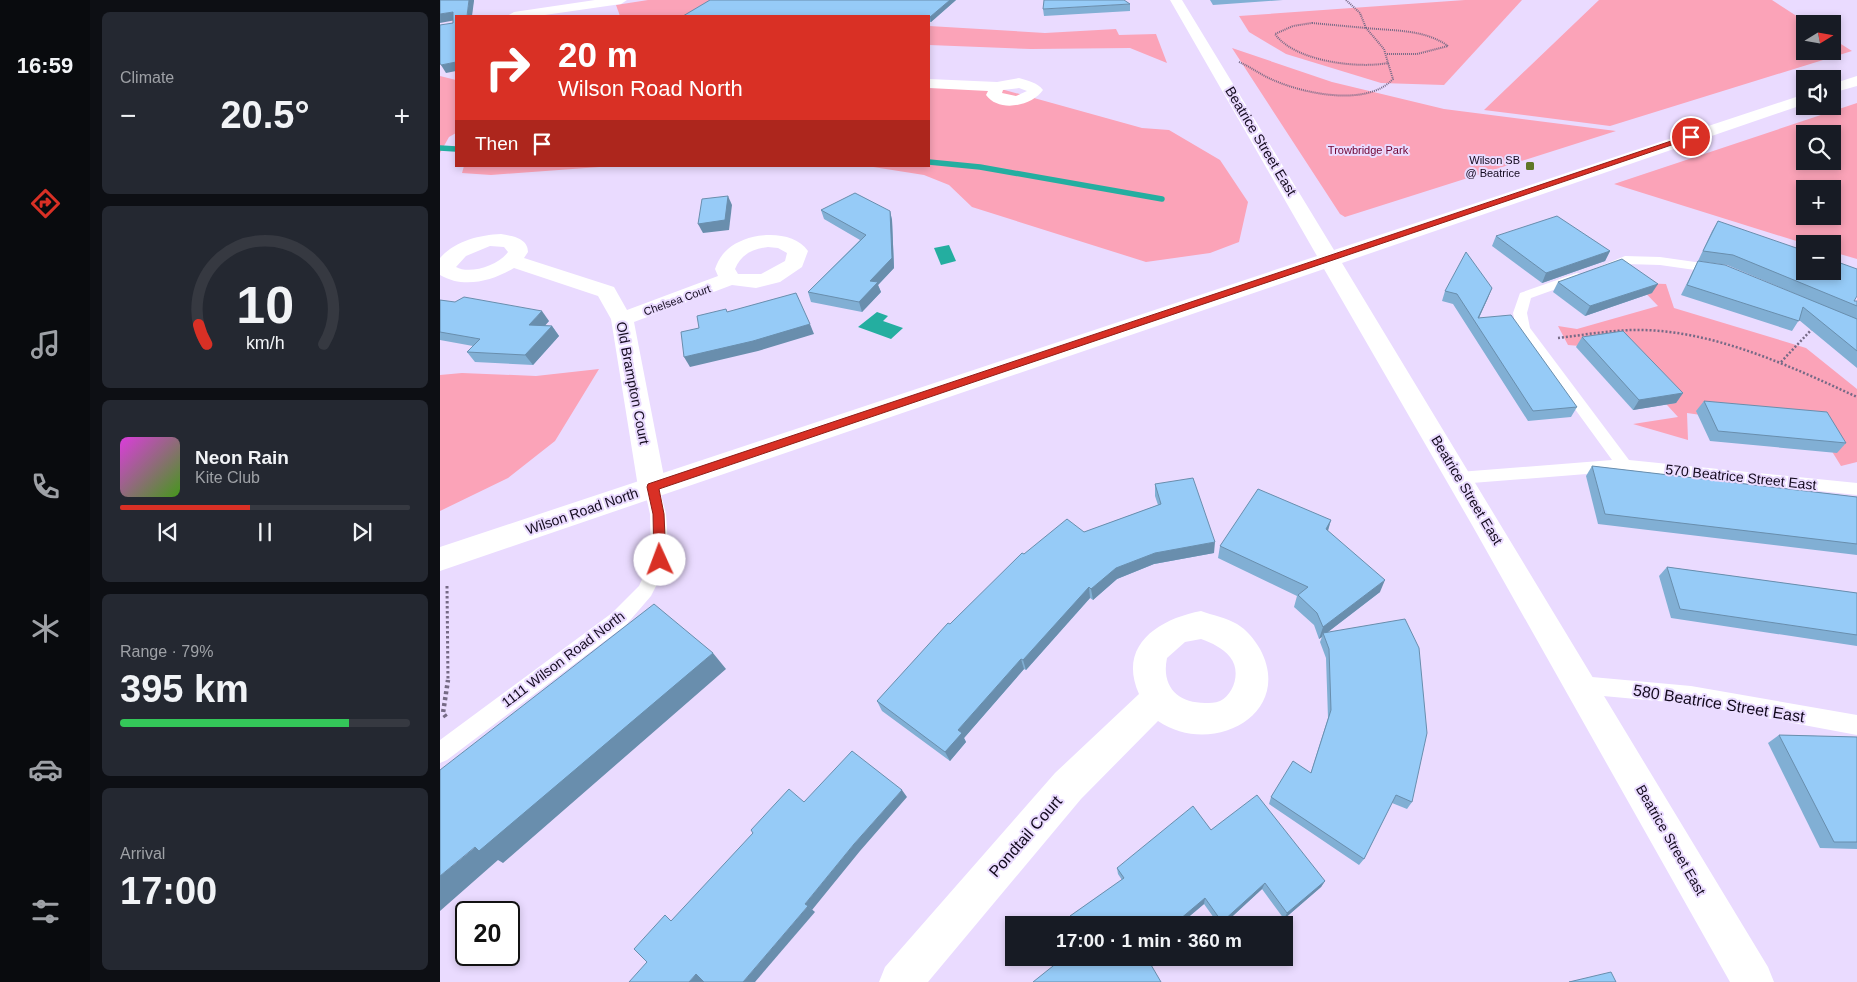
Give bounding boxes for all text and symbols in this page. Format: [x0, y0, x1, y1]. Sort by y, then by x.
north arrow [1796, 15, 1841, 60]
map controls [1796, 15, 1841, 280]
icon: right [475, 35, 540, 100]
text: 20 m [558, 35, 638, 74]
text: 16:59 [17, 53, 73, 78]
text: Climate [120, 69, 174, 86]
button: sound [1796, 70, 1841, 115]
text: Wilson Road North [558, 76, 743, 101]
street label: Beatrice Street East [1222, 84, 1300, 199]
text: 20.5° [220, 94, 310, 136]
text: − [120, 100, 136, 131]
text: + [394, 100, 410, 131]
pin [1670, 116, 1712, 158]
icon: arrive [1677, 123, 1705, 151]
button: search [1796, 125, 1841, 170]
icon: arrive [528, 130, 556, 158]
text: Then [475, 133, 518, 154]
park label: Trowbridge Park [1328, 144, 1409, 156]
place label: Wilson SB @ Beatrice [1465, 154, 1520, 179]
marker: Wilson SB @ Beatrice [1524, 160, 1536, 172]
button: + [1796, 180, 1841, 225]
icon: directions [28, 186, 63, 221]
button: − [1796, 235, 1841, 280]
text: 10 [236, 276, 294, 334]
street label: Chelsea Court [642, 282, 712, 318]
street label: Old Brampton Court [613, 320, 653, 446]
icon: music [28, 327, 63, 362]
text: km/h [246, 333, 284, 353]
street label: Beatrice Street East [1428, 433, 1506, 548]
text: Neon Rain [195, 447, 289, 468]
street label: 570 Beatrice Street East [1665, 461, 1817, 493]
icon: phone [28, 469, 63, 504]
text: Kite Club [195, 469, 260, 486]
street label: Wilson Road North [524, 484, 640, 538]
icon: previous [154, 518, 182, 546]
icon: pause [251, 518, 279, 546]
icon: next [348, 518, 376, 546]
position arrow [633, 533, 685, 585]
street label: 1111 Wilson Road North [499, 608, 627, 710]
icon: climate [28, 611, 63, 646]
text: Range · 79% [120, 643, 213, 660]
text: 395 km [120, 668, 249, 710]
street label: 580 Beatrice Street East [1632, 682, 1806, 726]
icon: car [28, 752, 63, 787]
street label: Beatrice Street East [1633, 782, 1709, 898]
street label: Pondtail Court [986, 792, 1065, 880]
text: Arrival [120, 845, 165, 862]
text: 17:00 [120, 870, 217, 912]
icon: filters [28, 894, 63, 929]
speed limit sign: 20 [455, 901, 520, 966]
text: 17:00 · 1 min · 360 m [1056, 930, 1242, 951]

